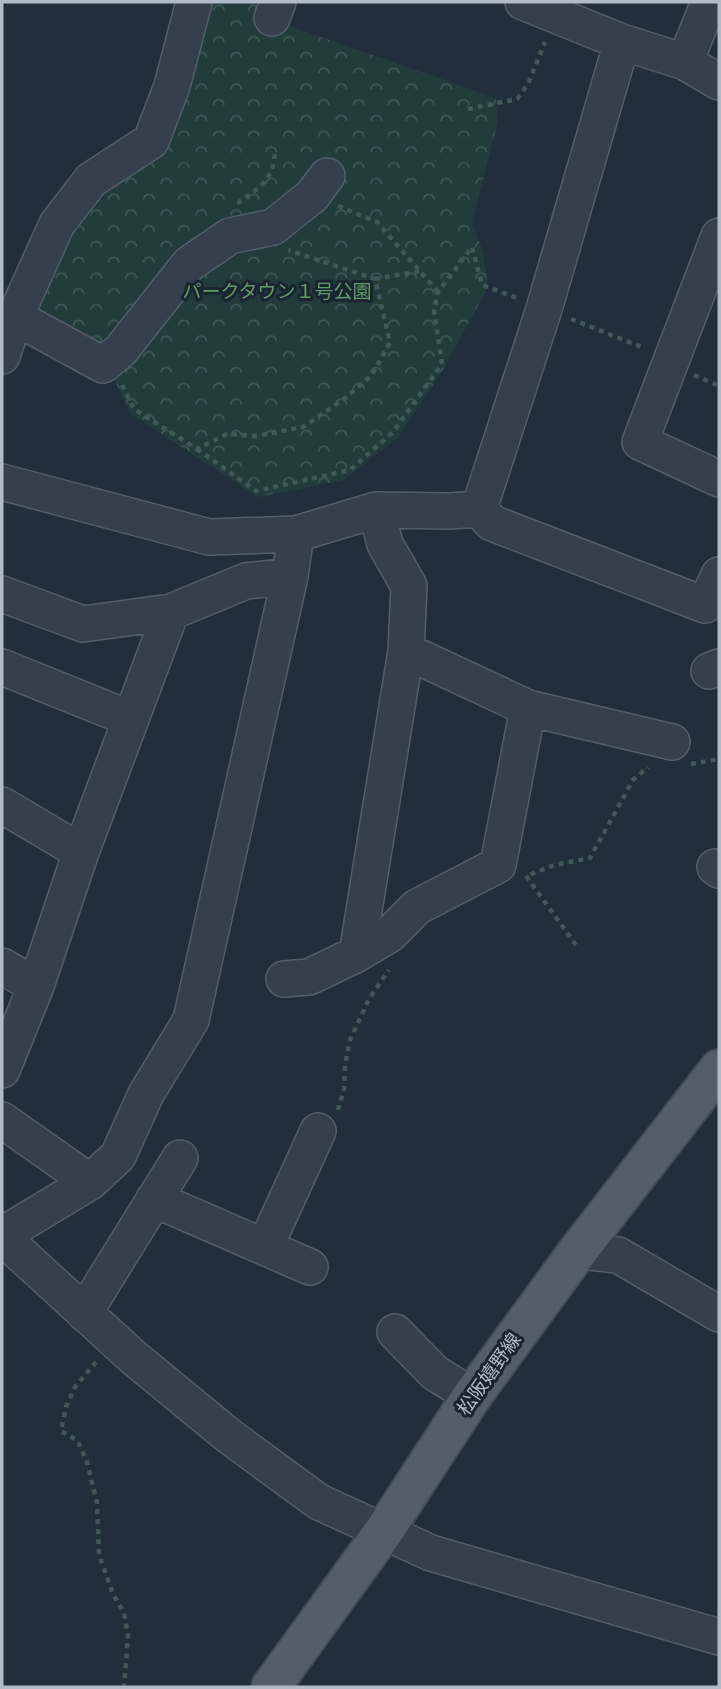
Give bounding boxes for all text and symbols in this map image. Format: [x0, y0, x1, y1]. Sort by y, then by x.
park label: パークタウン１号公園 [182, 280, 372, 303]
street label: 松阪嬉野線 [452, 1328, 526, 1420]

